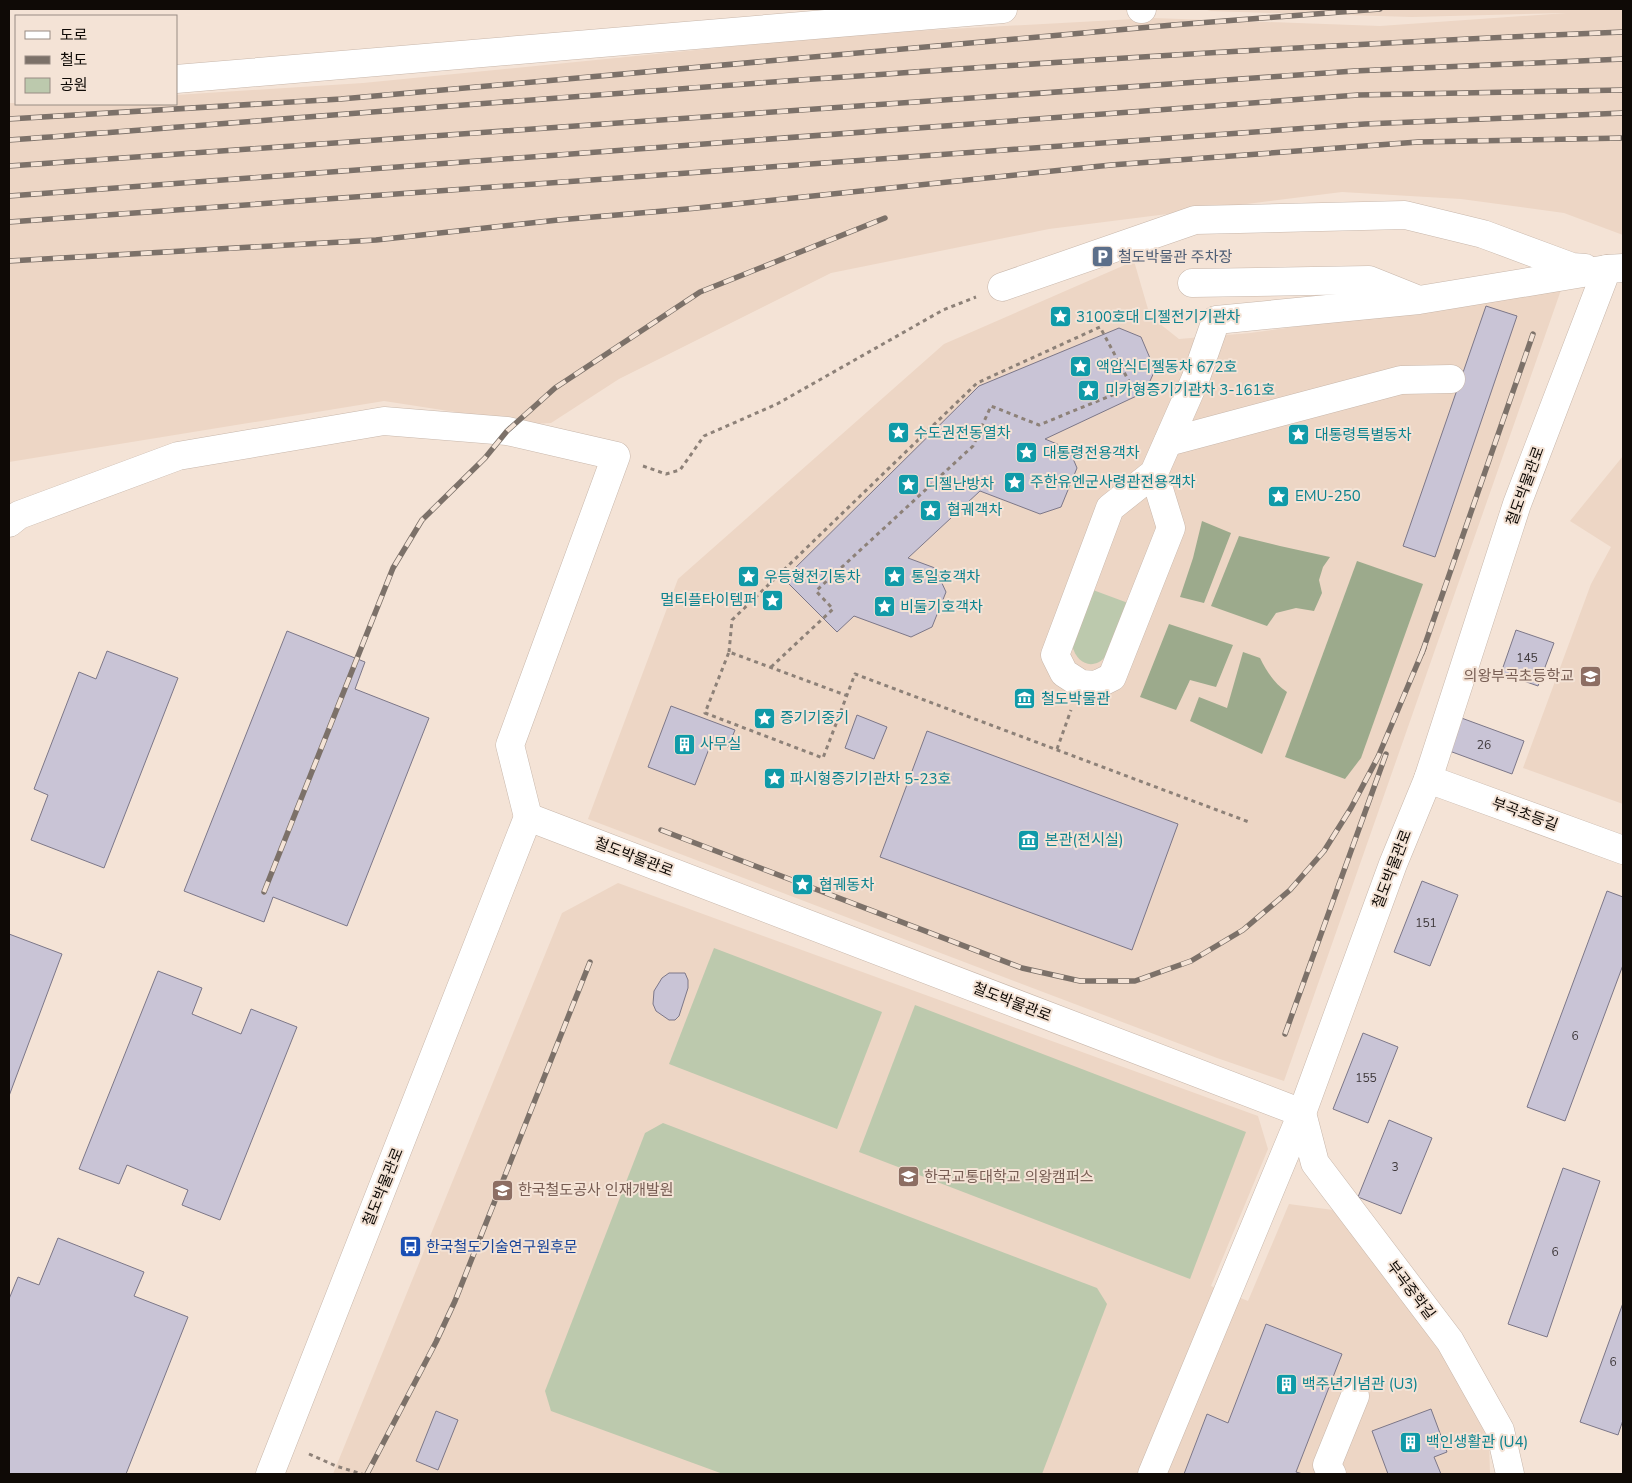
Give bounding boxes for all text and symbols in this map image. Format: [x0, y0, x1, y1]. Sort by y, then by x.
legend [15, 15, 178, 105]
text: 도로 [60, 25, 88, 45]
text: 철도 [60, 50, 88, 70]
text: 공원 [60, 75, 88, 95]
parking icon: 철도박물관 주차장 [1090, 245, 1114, 269]
place label: 철도박물관 주차장 [1118, 247, 1232, 267]
place icon: 3100호대 디젤전기기관차 [1048, 305, 1072, 329]
place label: 3100호대 디젤전기기관차 [1076, 307, 1240, 327]
place icon: 액압식디젤동차 672호 [1068, 355, 1092, 379]
place label: 액압식디젤동차 672호 [1096, 357, 1237, 377]
place icon: 미카형증기기관차 3-161호 [1077, 378, 1101, 402]
place label: 미카형증기기관차 3-161호 [1105, 380, 1275, 400]
place icon: 수도권전동열차 [886, 421, 910, 445]
place label: 수도권전동열차 [914, 423, 1011, 443]
place icon: 대통령특별동차 [1287, 423, 1311, 447]
place label: 대통령특별동차 [1315, 425, 1412, 445]
place icon: 대통령전용객차 [1015, 441, 1039, 465]
place label: 대통령전용객차 [1043, 443, 1140, 463]
street label: 철도박물관로 [1501, 444, 1549, 528]
place icon: 주한유엔군사령관전용객차 [1002, 470, 1026, 494]
place icon: 디젤난방차 [897, 472, 921, 496]
place label: 주한유엔군사령관전용객차 [1030, 472, 1196, 492]
place label: 디젤난방차 [925, 474, 994, 494]
place icon: EMU-250 [1267, 484, 1291, 508]
place label: EMU-250 [1295, 486, 1361, 506]
place icon: 협궤객차 [919, 498, 943, 522]
place label: 협궤객차 [947, 500, 1002, 520]
place icon: 우등형전기동차 [736, 565, 760, 589]
place icon: 통일호객차 [883, 565, 907, 589]
place label: 우등형전기동차 [764, 567, 861, 587]
place label: 통일호객차 [911, 567, 980, 587]
place icon: 멀티플타이템퍼 [761, 588, 785, 612]
place label: 멀티플타이템퍼 [660, 590, 757, 610]
place icon: 비둘기호객차 [872, 595, 896, 619]
place label: 비둘기호객차 [900, 597, 983, 617]
house number: 145 [1516, 650, 1538, 666]
school or university icon: 의왕부곡초등학교 [1578, 664, 1602, 688]
place label: 의왕부곡초등학교 [1464, 666, 1574, 686]
museum icon: 철도박물관 [1013, 687, 1037, 711]
place label: 철도박물관 [1041, 689, 1110, 709]
place icon: 증기기중기 [752, 706, 776, 730]
place label: 증기기중기 [780, 708, 849, 728]
building icon: 사무실 [672, 732, 696, 756]
place label: 사무실 [700, 734, 741, 754]
house number: 26 [1477, 737, 1491, 753]
place icon: 파시형증기기관차 5-23호 [762, 767, 786, 791]
place label: 파시형증기기관차 5-23호 [790, 769, 951, 789]
street label: 부곡초등길 [1489, 793, 1561, 835]
street label: 철도박물관로 [1368, 827, 1416, 911]
museum icon: 본관(전시실) [1017, 828, 1041, 852]
place label: 본관(전시실) [1045, 830, 1124, 850]
street label: 철도박물관로 [592, 833, 676, 881]
place icon: 협궤동차 [791, 873, 815, 897]
place label: 협궤동차 [819, 875, 874, 895]
house number: 151 [1415, 915, 1437, 931]
street label: 철도박물관로 [970, 978, 1054, 1026]
house number: 6 [1571, 1028, 1579, 1044]
house number: 155 [1355, 1070, 1377, 1086]
street label: 철도박물관로 [358, 1145, 408, 1229]
house number: 3 [1391, 1159, 1399, 1175]
school or university icon: 한국교통대학교 의왕캠퍼스 [896, 1165, 920, 1189]
place label: 한국교통대학교 의왕캠퍼스 [924, 1167, 1094, 1187]
school or university icon: 한국철도공사 인재개발원 [490, 1178, 514, 1202]
place label: 한국철도공사 인재개발원 [518, 1180, 674, 1200]
bus stop icon: 한국철도기술연구원후문 [398, 1235, 422, 1259]
place label: 한국철도기술연구원후문 [426, 1237, 578, 1257]
house number: 6 [1551, 1244, 1559, 1260]
street label: 부곡중학길 [1382, 1256, 1440, 1324]
house number: 6 [1609, 1354, 1617, 1370]
building icon: 백주년기념관 (U3) [1274, 1372, 1298, 1396]
place label: 백주년기념관 (U3) [1302, 1374, 1418, 1394]
building icon: 백인생활관 (U4) [1398, 1430, 1422, 1454]
place label: 백인생활관 (U4) [1426, 1432, 1528, 1452]

